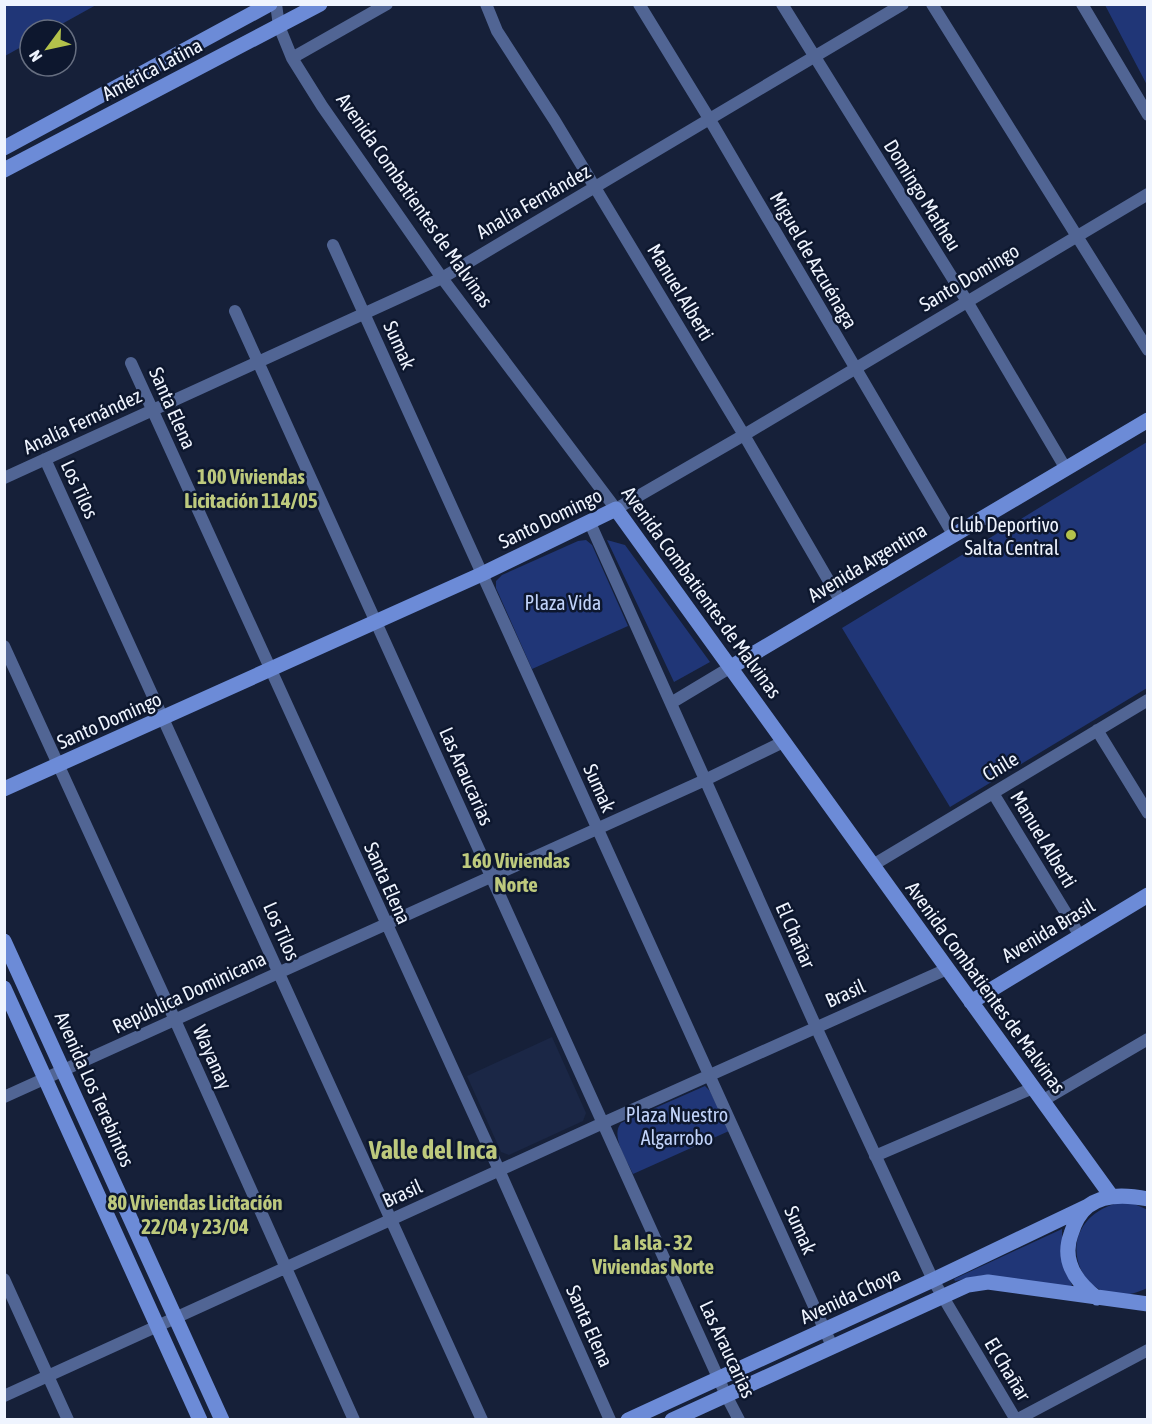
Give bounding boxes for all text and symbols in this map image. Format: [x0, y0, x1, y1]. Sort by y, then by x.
north arrow [18, 18, 78, 78]
street label: América Latina [98, 33, 206, 105]
text: N [25, 47, 46, 65]
street label: Avenida Combatientes de Malvinas [332, 89, 498, 311]
street label: Domingo Matheu [880, 135, 966, 255]
street label: Analía Fernández [472, 159, 594, 243]
street label: Miguel de Azcuénaga [766, 188, 862, 332]
street label: Santo Domingo [915, 238, 1023, 316]
street label: Manuel Alberti [643, 239, 719, 345]
street label: Sumak [379, 317, 421, 373]
street label: Santa Elena [145, 364, 201, 452]
street label: Analía Fernández [19, 384, 145, 458]
street label: Los Tilos [57, 456, 103, 522]
district label: 100 Viviendas Licitación 114/05 [184, 464, 318, 512]
street label: Avenida Combatientes de Malvinas [617, 482, 787, 702]
street label: Santo Domingo [495, 483, 605, 553]
place label: Club Deportivo Salta Central [950, 513, 1060, 559]
street label: Avenida Argentina [804, 518, 930, 606]
marker: Club Deportivo Salta Central [1064, 528, 1078, 542]
park label: Plaza Vida [525, 591, 601, 614]
street label: Santo Domingo [53, 687, 165, 753]
street label: Las Araucarias [435, 724, 499, 828]
street label: Chile [978, 746, 1022, 786]
street label: Sumak [579, 760, 621, 816]
street label: Manuel Alberti [1006, 786, 1082, 892]
street label: Santa Elena [360, 839, 416, 927]
district label: 160 Viviendas Norte [462, 848, 571, 896]
street label: Avenida Combatientes de Malvinas [901, 877, 1071, 1097]
street label: Avenida Brasil [998, 893, 1099, 967]
street label: Los Tilos [259, 898, 305, 964]
street label: El Chañar [771, 899, 821, 972]
street label: República Dominicana [109, 946, 269, 1038]
street label: Brasil [821, 974, 869, 1012]
street label: Avenida Los Terebintos [51, 1008, 139, 1170]
street label: Wayanay [189, 1021, 237, 1093]
park label: Plaza Nuestro Algarrobo [626, 1103, 728, 1149]
district label: Valle del Inca [368, 1135, 497, 1165]
street label: Brasil [378, 1174, 426, 1212]
district label: 80 Viviendas Licitación 22/04 y 23/04 [108, 1190, 282, 1238]
street label: Sumak [780, 1202, 822, 1258]
district label: La Isla - 32 Viviendas Norte [591, 1230, 714, 1278]
street label: Avenida Choya [796, 1262, 904, 1328]
street label: Santa Elena [562, 1282, 618, 1370]
street label: Las Araucarias [695, 1297, 761, 1401]
street label: El Chañar [980, 1333, 1036, 1406]

